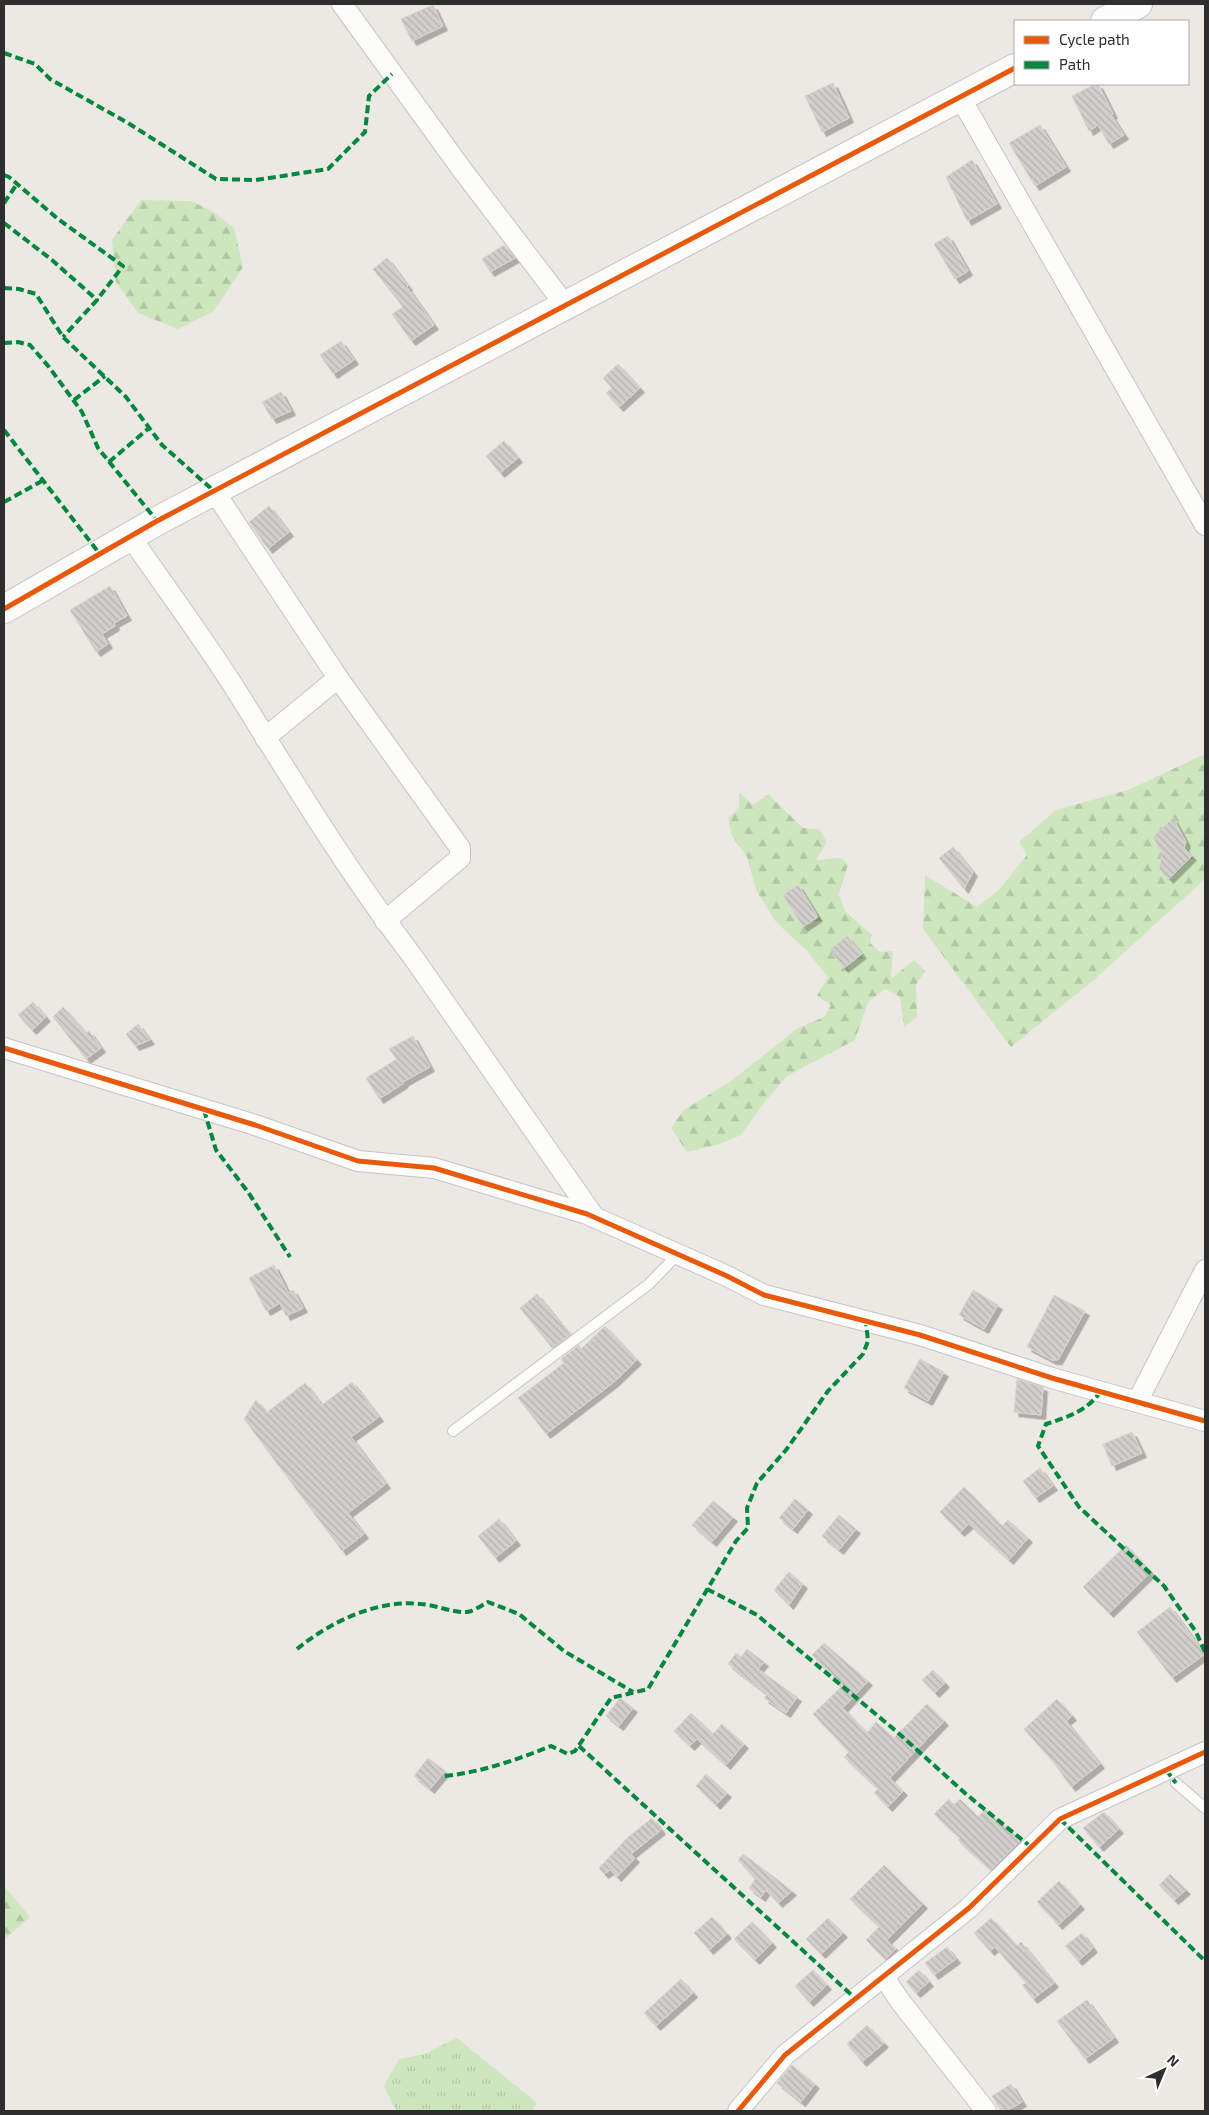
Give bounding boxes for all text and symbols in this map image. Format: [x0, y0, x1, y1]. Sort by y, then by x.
legend [1014, 20, 1189, 85]
text: Cycle path [1059, 30, 1130, 48]
text: Path [1059, 55, 1090, 73]
north arrow [1139, 2045, 1189, 2095]
text: N [1164, 2051, 1183, 2070]

